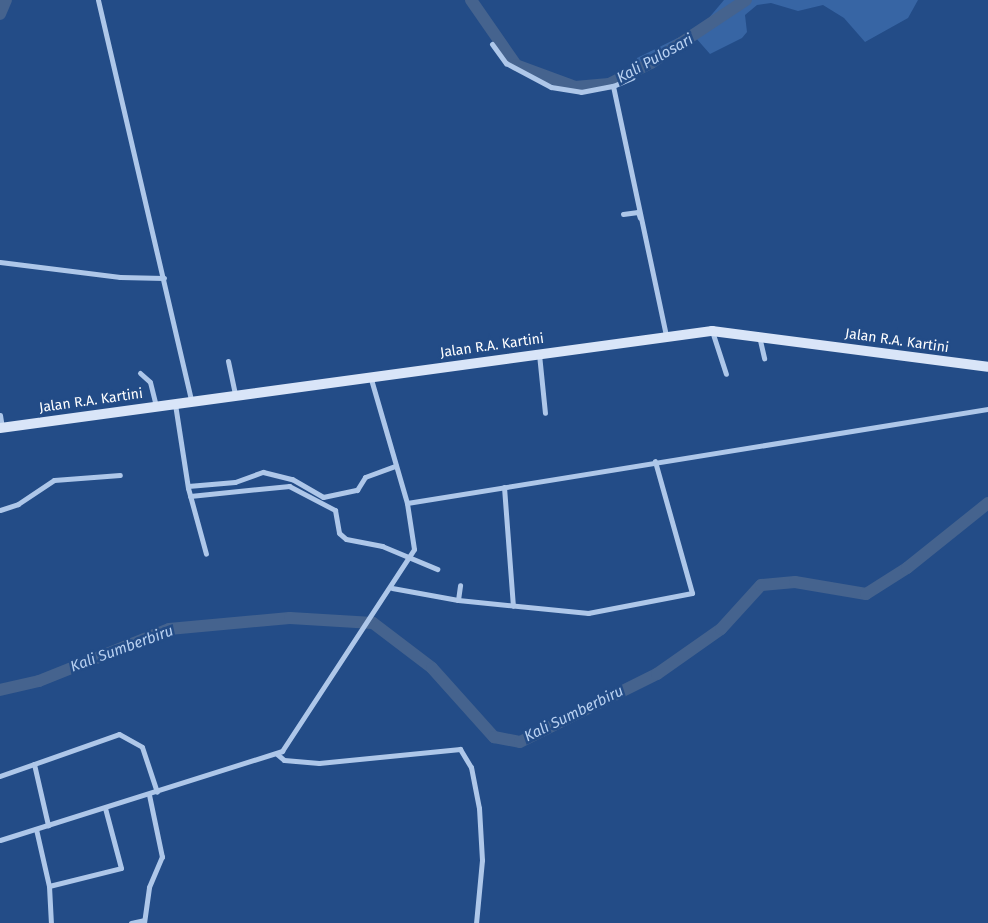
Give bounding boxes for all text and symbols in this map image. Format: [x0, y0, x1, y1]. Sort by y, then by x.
water label: Kali Pulosari [614, 31, 696, 87]
street label: Jalan R.A. Kartini [844, 325, 950, 357]
street label: Jalan R.A. Kartini [439, 330, 545, 362]
street label: Jalan R.A. Kartini [38, 385, 144, 417]
water label: Kali Sumberbiru [68, 622, 176, 676]
water label: Kali Sumberbiru [521, 682, 627, 746]

